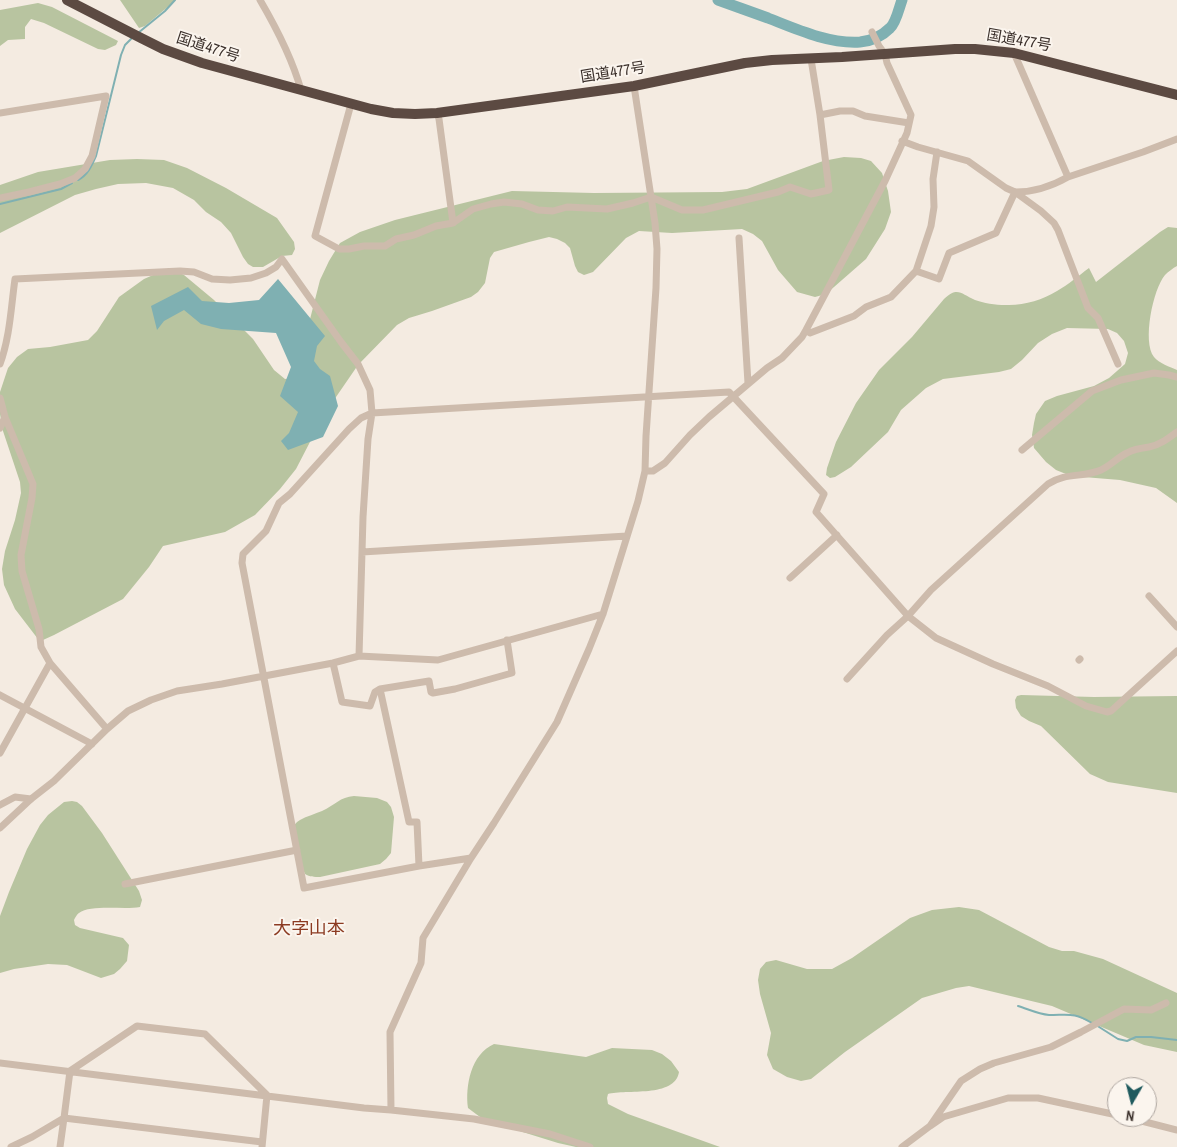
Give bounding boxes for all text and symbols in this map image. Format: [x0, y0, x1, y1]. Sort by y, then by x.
street label: 国道477号 [985, 26, 1053, 56]
street label: 国道477号 [174, 29, 242, 67]
street label: 国道477号 [579, 59, 647, 87]
district label: 大字山本 [273, 918, 345, 940]
north arrow [1107, 1077, 1157, 1127]
text: N [1125, 1106, 1135, 1125]

